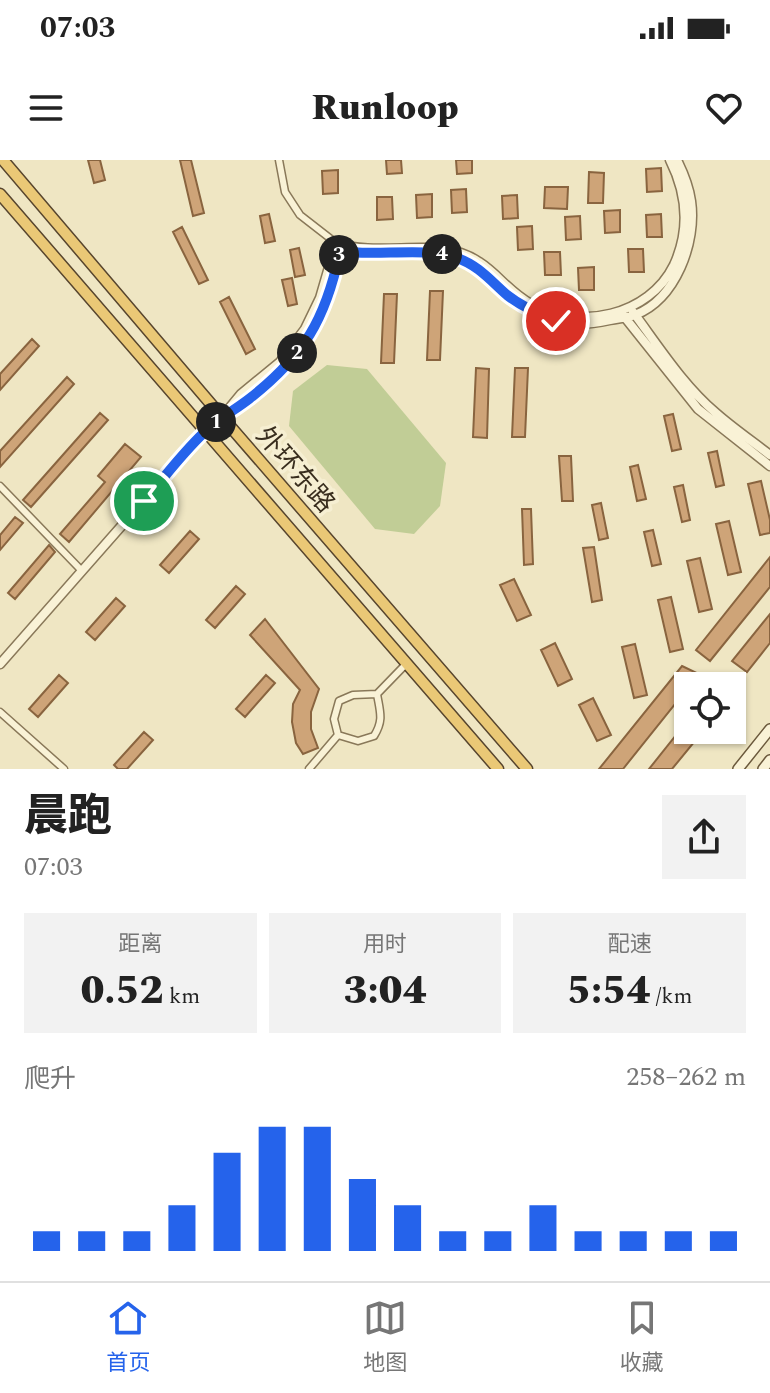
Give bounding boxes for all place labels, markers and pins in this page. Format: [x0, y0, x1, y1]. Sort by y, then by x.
pin: 4 [422, 234, 462, 274]
pin: 3 [319, 235, 359, 275]
pin [522, 287, 590, 355]
pin: 2 [277, 333, 317, 373]
pin: 1 [196, 402, 236, 442]
pin [110, 467, 178, 535]

